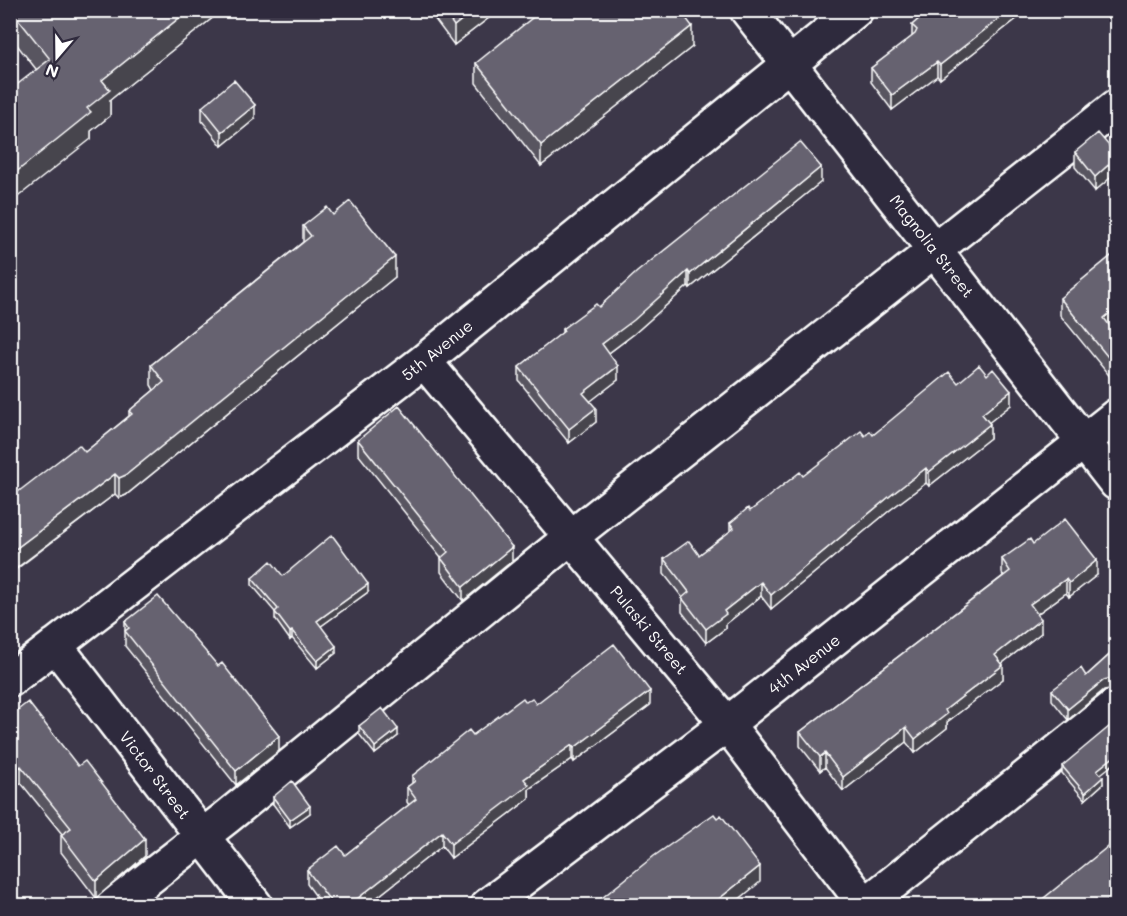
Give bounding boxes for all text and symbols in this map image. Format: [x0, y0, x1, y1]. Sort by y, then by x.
north arrow [27, 27, 87, 87]
text: N [42, 60, 61, 84]
street label: Magnolia Street [886, 190, 979, 302]
street label: 5th Avenue [397, 314, 477, 385]
street label: Pulaski Street [606, 581, 693, 678]
street label: 4th Avenue [763, 629, 844, 698]
street label: Victor Street [115, 726, 195, 823]

